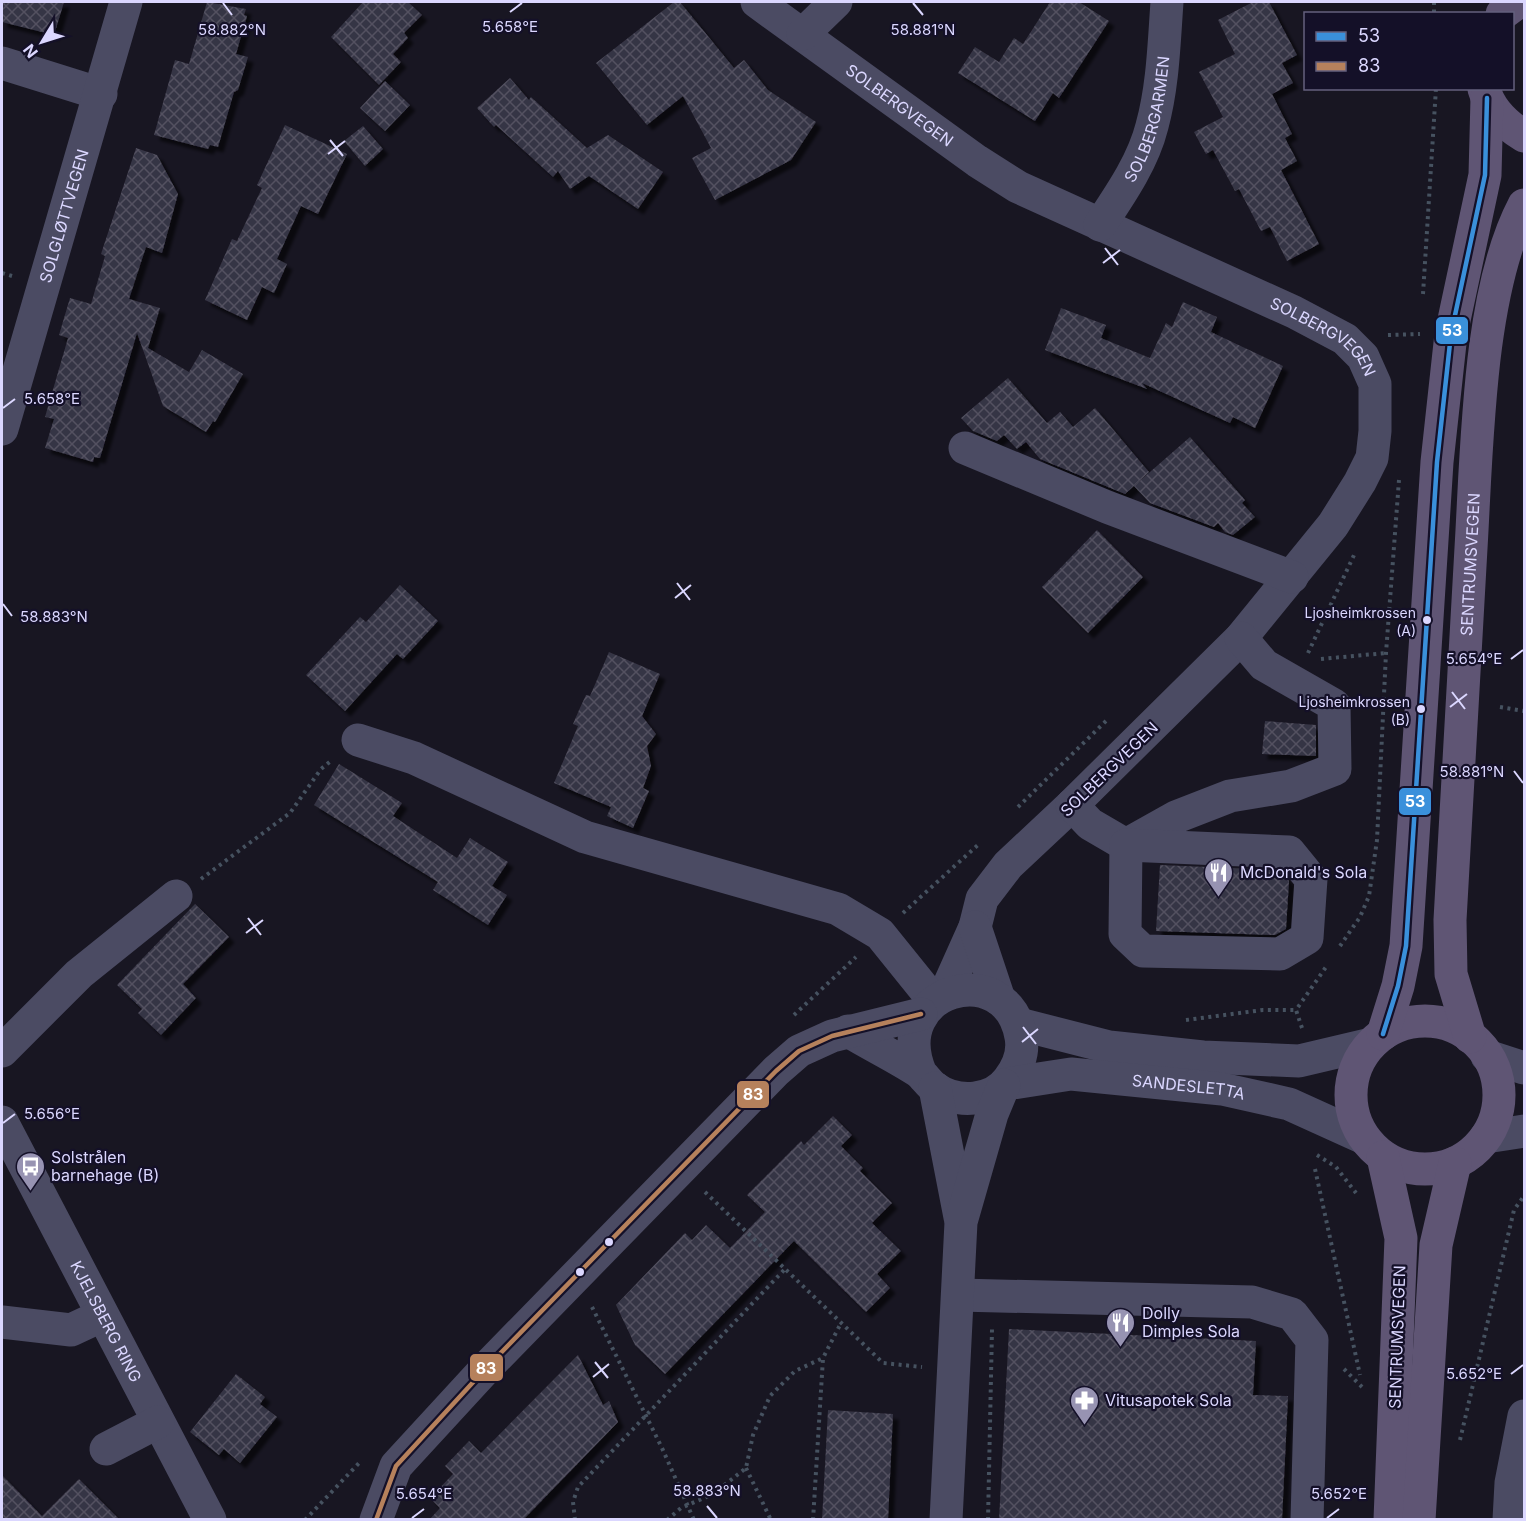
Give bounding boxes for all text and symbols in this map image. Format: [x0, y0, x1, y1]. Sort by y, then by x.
north arrow [12, 12, 72, 72]
legend [1304, 12, 1514, 90]
text: 5.658°E [482, 17, 538, 36]
text: 58.882°N [198, 20, 266, 39]
text: 58.881°N [891, 20, 955, 39]
text: 53 [1358, 25, 1380, 46]
text: N [19, 40, 42, 62]
street label: SOLBERGARMEN [1120, 55, 1173, 186]
text: 83 [1358, 55, 1380, 76]
street label: SOLBERGVEGEN [842, 60, 957, 151]
street label: SOLGLØTTVEGEN [35, 147, 93, 285]
street label: SOLBERGVEGEN [1267, 293, 1380, 379]
line badge: 53 [1435, 316, 1469, 345]
text: 53 [1442, 320, 1462, 340]
text: 5.658°E [24, 389, 80, 408]
street label: SENTRUMSVEGEN [1456, 492, 1484, 637]
place label: Ljosheimkrossen (A) [1304, 604, 1416, 639]
text: 58.883°N [20, 607, 88, 626]
marker: Ljosheimkrossen (A) [1421, 614, 1433, 626]
text: 5.654°E [1446, 649, 1502, 668]
place label: Ljosheimkrossen (B) [1298, 693, 1410, 728]
marker: Ljosheimkrossen (B) [1415, 703, 1427, 715]
street label: SOLBERGVEGEN [1056, 717, 1162, 821]
text: 58.881°N [1440, 762, 1504, 781]
line badge: 53 [1398, 787, 1432, 816]
text: 53 [1405, 791, 1425, 811]
restaurant icon: McDonald's Sola [1203, 856, 1235, 898]
place label: McDonald's Sola [1240, 862, 1367, 882]
street label: SANDESLETTA [1131, 1070, 1247, 1104]
line badge: 83 [736, 1080, 770, 1109]
text: 83 [743, 1084, 763, 1104]
text: 5.656°E [24, 1104, 80, 1123]
place label: Solstrålen barnehage (B) [51, 1147, 159, 1185]
bus stop icon: Solstrålen barnehage (B) [14, 1150, 46, 1192]
unlabelled marker [603, 1236, 615, 1248]
street label: KJELSBERG RING [66, 1257, 146, 1386]
street label: SENTRUMSVEGEN [1385, 1265, 1409, 1409]
unlabelled marker [574, 1266, 586, 1278]
place label: Dolly Dimples Sola [1142, 1303, 1240, 1341]
restaurant icon: Dolly Dimples Sola [1105, 1306, 1137, 1348]
line badge: 83 [469, 1353, 504, 1382]
text: 83 [476, 1358, 496, 1378]
text: 5.652°E [1446, 1364, 1502, 1383]
pharmacy icon: Vitusapotek Sola [1068, 1384, 1100, 1426]
place label: Vitusapotek Sola [1105, 1390, 1232, 1410]
text: 58.883°N [673, 1481, 741, 1500]
text: 5.654°E [396, 1484, 452, 1503]
text: 5.652°E [1311, 1484, 1367, 1503]

